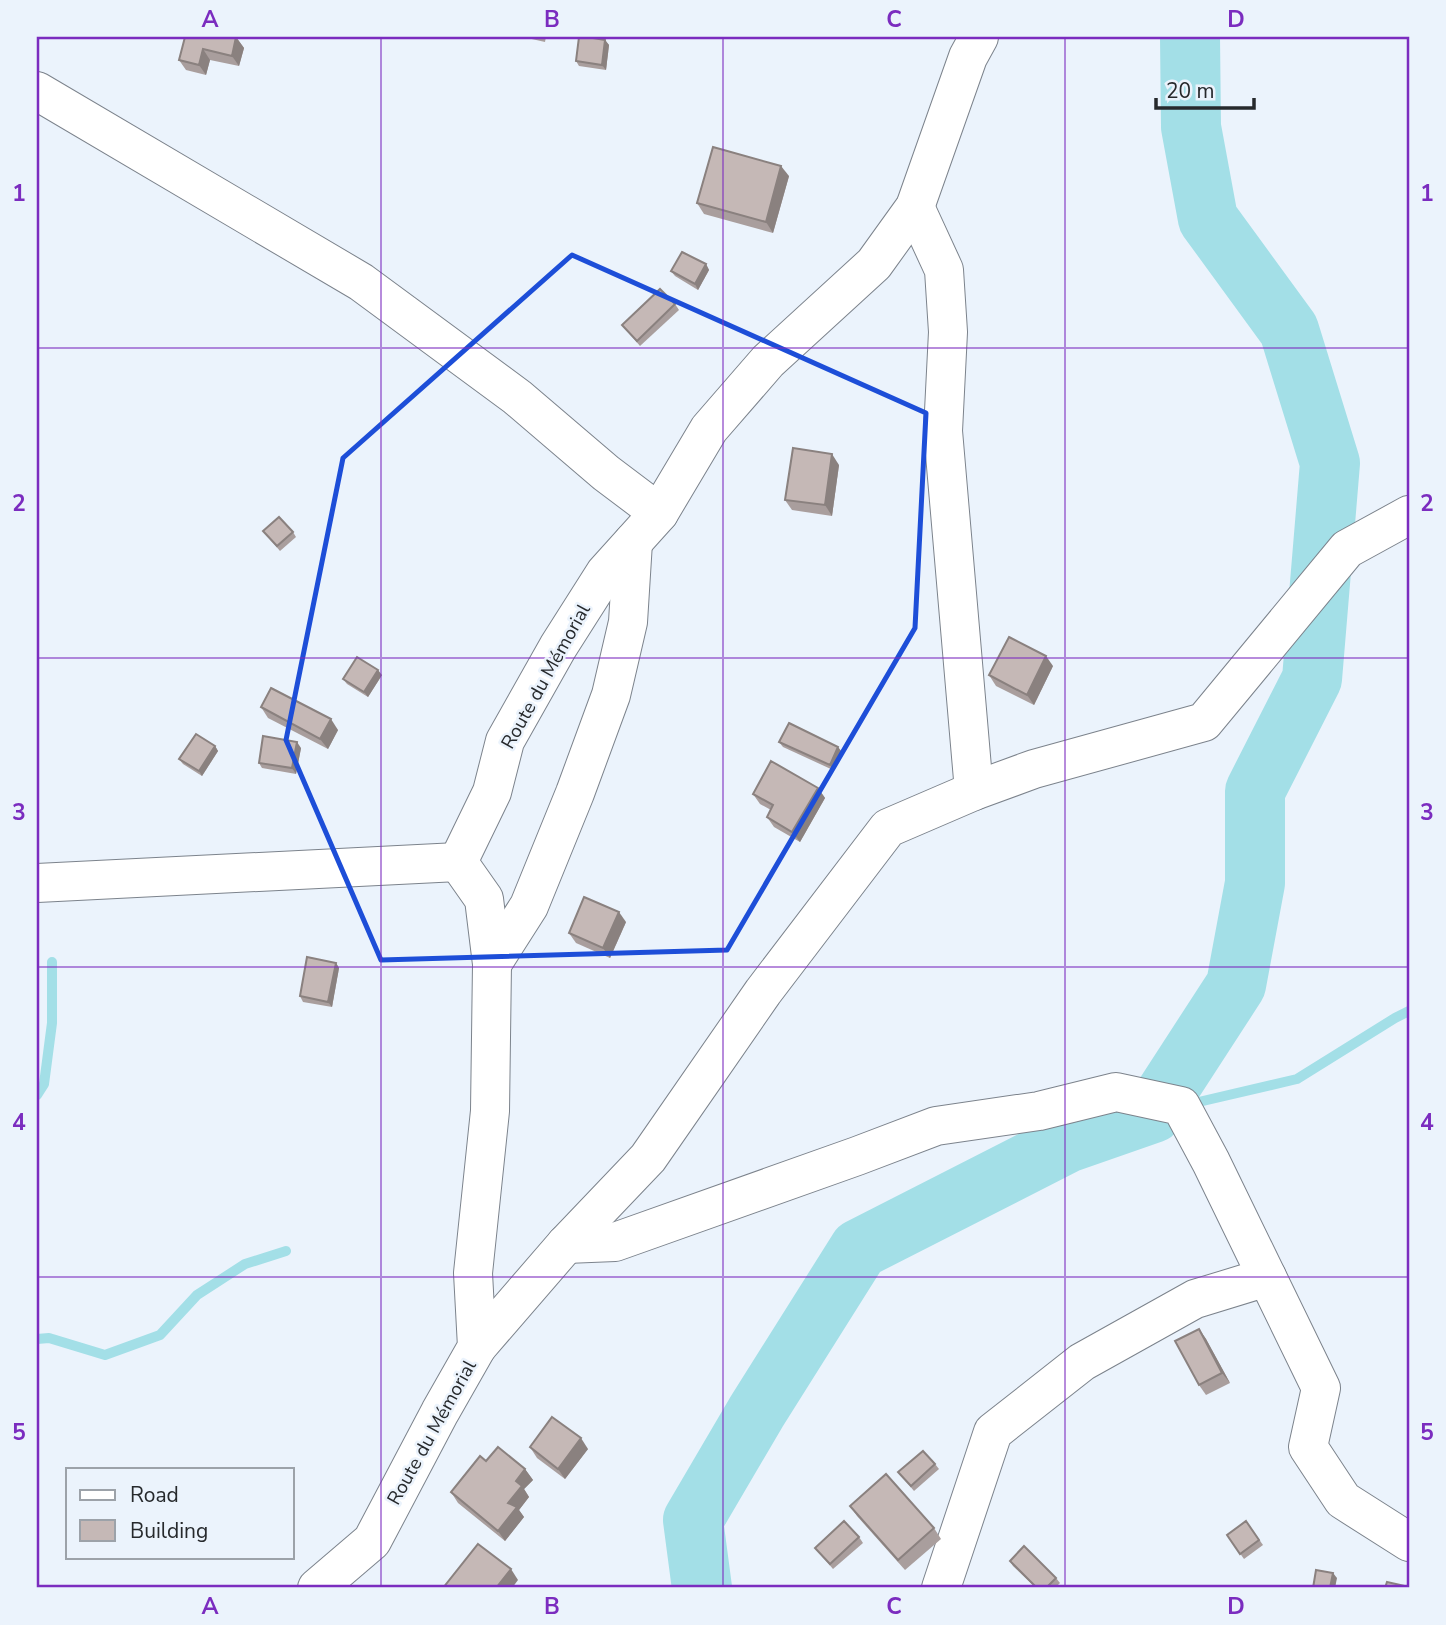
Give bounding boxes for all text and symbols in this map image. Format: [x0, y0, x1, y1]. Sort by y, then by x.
text: A [201, 4, 219, 35]
text: B [544, 4, 560, 35]
text: C [886, 4, 902, 35]
text: D [1227, 4, 1245, 35]
scale bar [1156, 66, 1254, 110]
text: 20 m [1166, 77, 1215, 105]
text: 1 [12, 178, 26, 209]
text: 1 [1420, 178, 1434, 209]
text: 2 [12, 488, 26, 519]
text: 2 [1420, 488, 1434, 519]
street label: Route du Mémorial [495, 599, 597, 754]
text: 3 [12, 797, 26, 828]
text: 3 [1420, 797, 1434, 828]
text: 4 [12, 1107, 26, 1138]
text: 4 [1420, 1107, 1434, 1138]
street label: Route du Mémorial [381, 1355, 483, 1510]
text: 5 [12, 1417, 26, 1448]
text: 5 [1420, 1417, 1434, 1448]
legend [66, 1468, 294, 1558]
text: Road [130, 1481, 179, 1509]
text: Building [130, 1517, 208, 1545]
text: A [201, 1591, 219, 1622]
text: B [544, 1591, 560, 1622]
text: C [886, 1591, 902, 1622]
text: D [1227, 1591, 1245, 1622]

